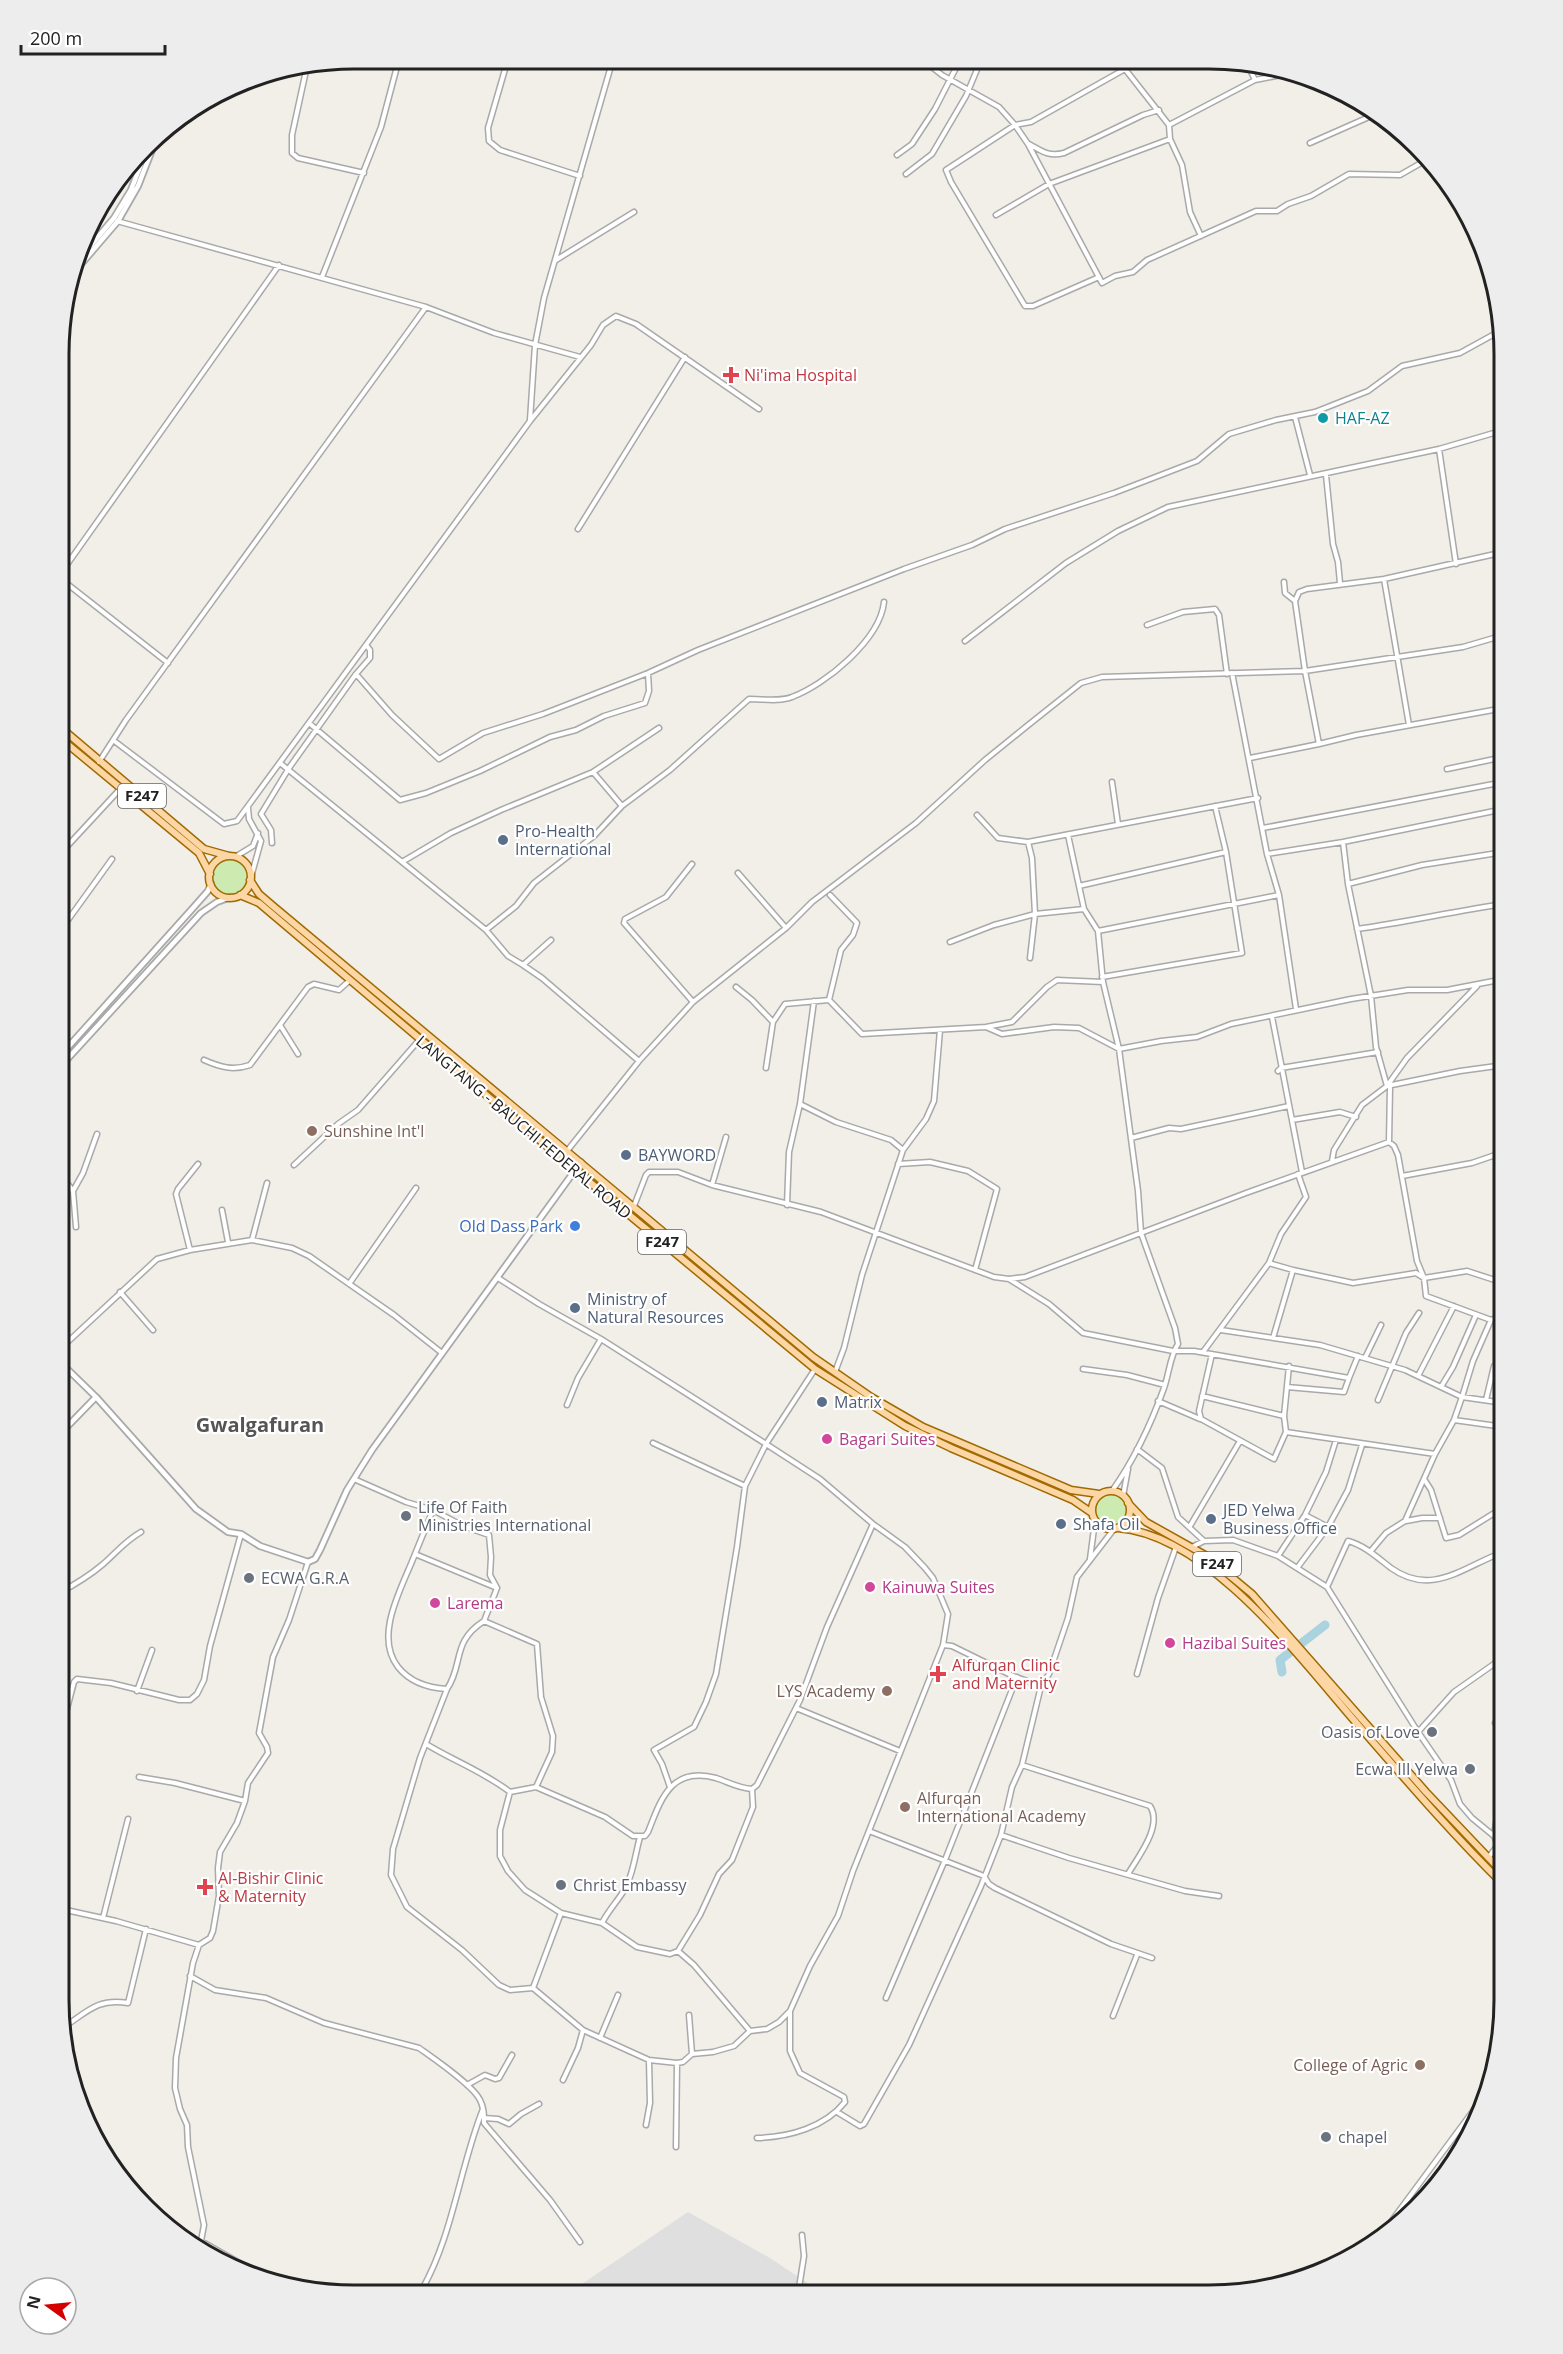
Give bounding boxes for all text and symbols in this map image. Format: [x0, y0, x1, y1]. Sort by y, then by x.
scale bar [21, 18, 165, 56]
text: 200 m [30, 26, 82, 50]
place label: Ni'ima Hospital [744, 364, 857, 386]
marker: Ni'ima Hospital [722, 366, 740, 384]
place label: HAF-AZ [1335, 407, 1390, 429]
marker: HAF-AZ [1316, 411, 1330, 425]
road number: F247 [118, 784, 166, 808]
place label: Pro-Health International [515, 820, 611, 860]
marker: Pro-Health International [496, 833, 510, 847]
street label: LANGTANG - BAUCHI FEDERAL ROAD [412, 1030, 636, 1224]
place label: Sunshine Int'l [324, 1120, 424, 1142]
marker: Sunshine Int'l [305, 1124, 319, 1138]
place label: BAYWORD [638, 1144, 716, 1166]
marker: BAYWORD [619, 1148, 633, 1162]
place label: Old Dass Park [459, 1215, 564, 1237]
marker: Old Dass Park [568, 1219, 582, 1233]
road number: F247 [638, 1230, 686, 1254]
place label: Ministry of Natural Resources [587, 1288, 724, 1328]
marker: Ministry of Natural Resources [568, 1301, 582, 1315]
place label: Matrix [834, 1391, 883, 1413]
marker: Matrix [815, 1395, 829, 1409]
district label: Gwalgafuran [196, 1411, 324, 1438]
place label: Bagari Suites [839, 1428, 935, 1450]
marker: Bagari Suites [820, 1432, 834, 1446]
place label: Life Of Faith Ministries International [418, 1496, 591, 1536]
place label: JED Yelwa Business Office [1221, 1499, 1337, 1539]
marker: Life Of Faith Ministries International [399, 1509, 413, 1523]
marker: JED Yelwa Business Office [1204, 1512, 1218, 1526]
place label: Shafa Oil [1073, 1513, 1139, 1535]
marker: Shafa Oil [1054, 1517, 1068, 1531]
road number: F247 [1193, 1552, 1241, 1576]
place label: ECWA G.R.A [261, 1567, 350, 1589]
marker: ECWA G.R.A [242, 1571, 256, 1585]
place label: Kainuwa Suites [882, 1576, 995, 1598]
marker: Kainuwa Suites [863, 1580, 877, 1594]
place label: Larema [447, 1592, 503, 1614]
marker: Larema [428, 1596, 442, 1610]
place label: Hazibal Suites [1182, 1632, 1286, 1654]
marker: Hazibal Suites [1163, 1636, 1177, 1650]
place label: Alfurqan Clinic and Maternity [952, 1654, 1061, 1694]
marker: Alfurqan Clinic and Maternity [929, 1665, 947, 1683]
place label: LYS Academy [777, 1680, 876, 1702]
marker: LYS Academy [880, 1684, 894, 1698]
place label: Oasis of Love [1321, 1721, 1420, 1743]
marker: Oasis of Love [1425, 1725, 1439, 1739]
place label: Ecwa III Yelwa [1355, 1758, 1458, 1780]
marker: Ecwa III Yelwa [1463, 1762, 1477, 1776]
place label: Alfurqan International Academy [917, 1787, 1087, 1827]
marker: Alfurqan International Academy [898, 1800, 912, 1814]
place label: Al-Bishir Clinic & Maternity [218, 1867, 324, 1907]
place label: Christ Embassy [573, 1874, 688, 1896]
marker: Al-Bishir Clinic & Maternity [196, 1878, 214, 1896]
marker: Christ Embassy [554, 1878, 568, 1892]
place label: College of Agric [1293, 2054, 1408, 2076]
marker: College of Agric [1413, 2058, 1427, 2072]
place label: chapel [1338, 2126, 1387, 2148]
marker: chapel [1319, 2130, 1333, 2144]
north arrow [18, 2276, 78, 2336]
text: N [21, 2293, 46, 2311]

